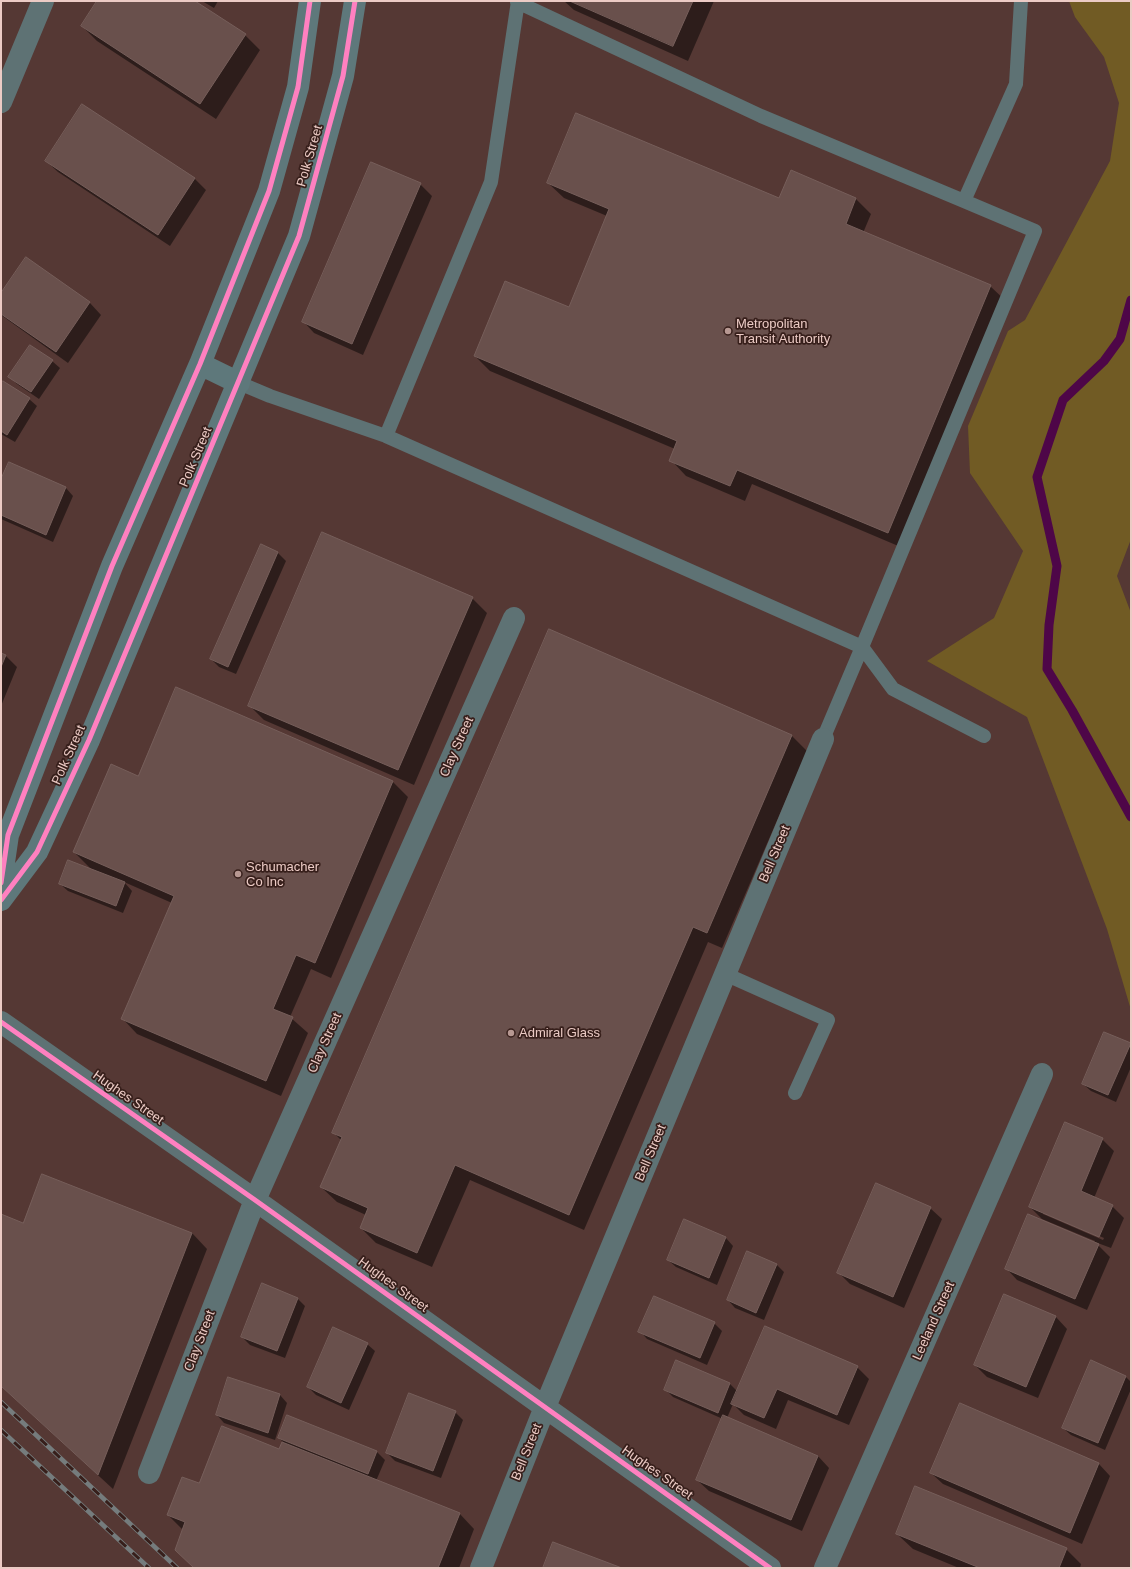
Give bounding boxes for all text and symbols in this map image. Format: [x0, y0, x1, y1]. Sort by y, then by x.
street label: Polk Street [294, 123, 326, 189]
place label: Metropolitan Transit Authority [736, 316, 830, 347]
marker: Metropolitan Transit Authority [723, 326, 733, 336]
street label: Polk Street [176, 425, 216, 489]
street label: Clay Street [437, 714, 477, 780]
street label: Polk Street [49, 723, 89, 787]
street label: Bell Street [756, 823, 794, 885]
place label: Schumacher Co Inc [246, 859, 319, 890]
marker: Schumacher Co Inc [233, 869, 243, 879]
street label: Clay Street [305, 1010, 345, 1076]
place label: Admiral Glass [519, 1025, 600, 1041]
marker: Admiral Glass [506, 1028, 516, 1038]
street label: Hughes Street [89, 1068, 167, 1128]
street label: Bell Street [632, 1122, 670, 1184]
street label: Hughes Street [355, 1254, 431, 1316]
street label: Leeland Street [910, 1279, 958, 1363]
street label: Clay Street [181, 1308, 219, 1374]
street label: Bell Street [509, 1421, 545, 1483]
street label: Hughes Street [618, 1443, 696, 1503]

